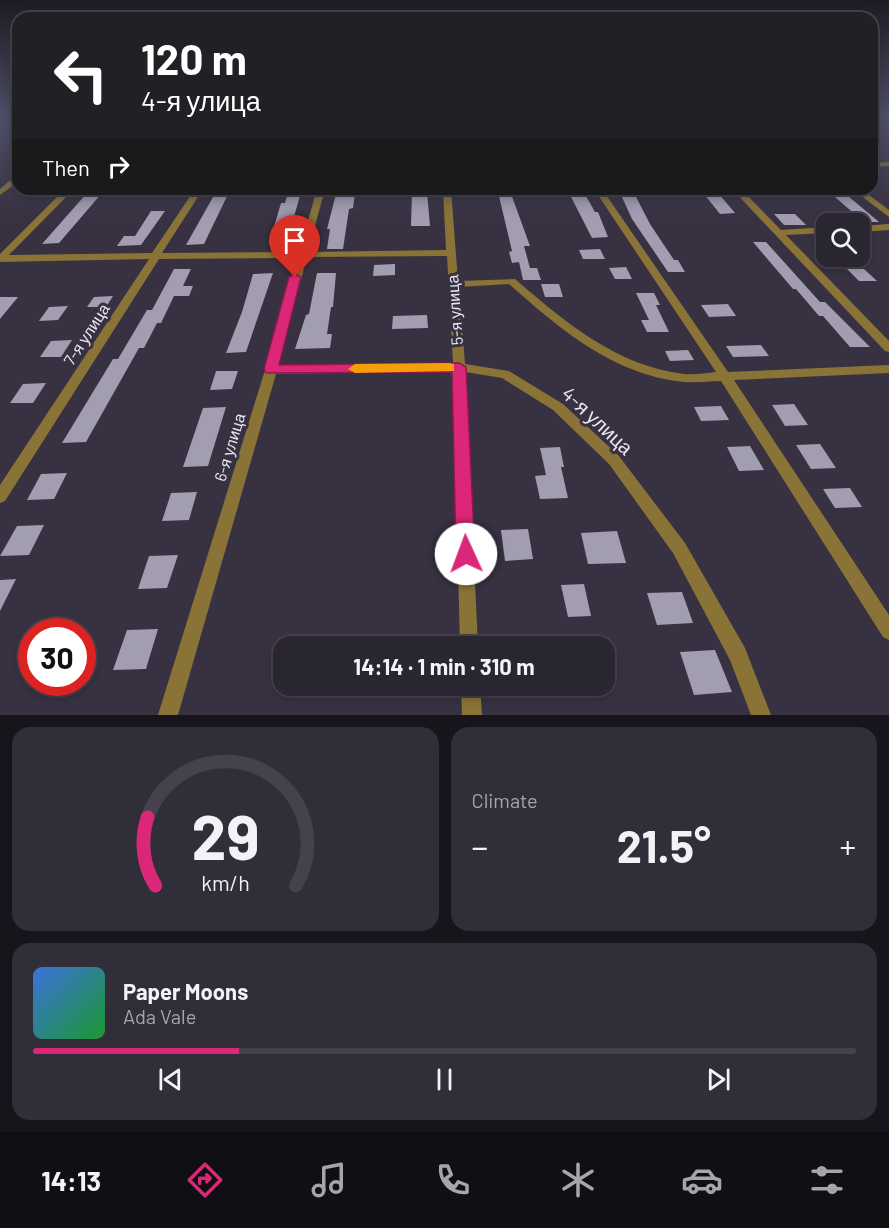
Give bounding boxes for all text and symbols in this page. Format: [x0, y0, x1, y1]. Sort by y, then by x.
text: 120 m [141, 33, 247, 83]
icon: left [42, 36, 120, 114]
text: 4-я улица [141, 84, 261, 116]
icon: right [102, 150, 135, 183]
text: Then [42, 154, 90, 180]
map controls [816, 213, 870, 267]
button: search [816, 213, 870, 267]
pin [269, 215, 320, 277]
icon: arrive [278, 224, 311, 257]
street label: 5-я улица [442, 274, 466, 346]
street label: 7-я улица [59, 300, 113, 368]
street label: 4-я улица [557, 381, 639, 460]
street label: 6-я улица [210, 410, 248, 483]
position arrow [434, 522, 498, 586]
speed limit sign: 30 [18, 618, 96, 696]
text: 14:14 · 1 min · 310 m [353, 653, 535, 679]
text: Climate [472, 788, 538, 812]
text: 29 [191, 798, 259, 872]
text: 21.5° [617, 818, 711, 872]
text: − [472, 826, 488, 866]
text: + [840, 826, 856, 866]
text: km/h [201, 870, 250, 895]
text: Paper Moons [123, 978, 248, 1004]
text: Ada Vale [123, 1004, 196, 1028]
icon: previous [154, 1063, 187, 1096]
icon: pause [428, 1063, 461, 1096]
icon: next [702, 1063, 735, 1096]
icon: directions [184, 1159, 226, 1201]
icon: music [308, 1159, 350, 1201]
icon: phone [432, 1159, 474, 1201]
icon: climate [557, 1159, 599, 1201]
icon: car [681, 1159, 723, 1201]
icon: filters [806, 1159, 848, 1201]
text: 14:13 [41, 1164, 101, 1196]

